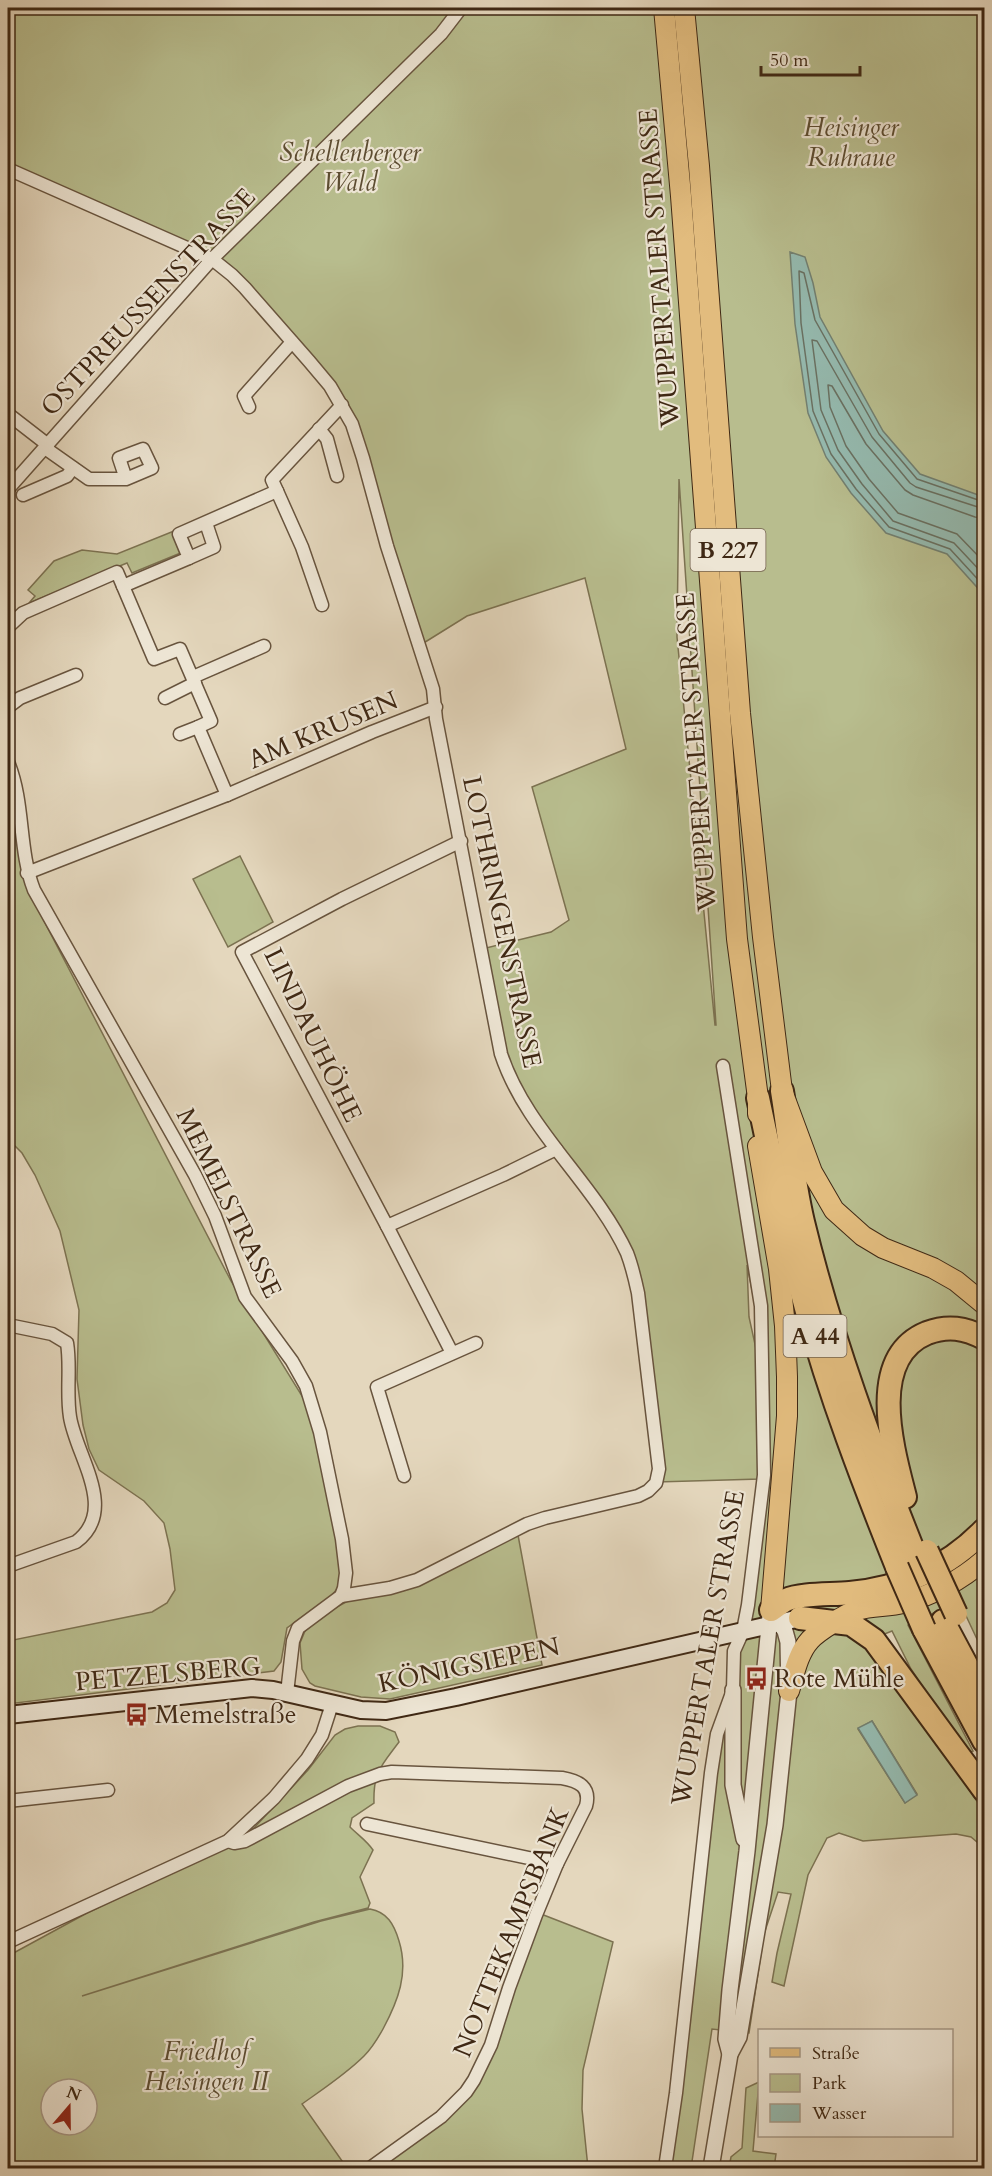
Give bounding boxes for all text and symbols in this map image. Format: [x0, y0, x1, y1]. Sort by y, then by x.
scale bar [761, 39, 860, 77]
text: 50 m [770, 48, 809, 73]
street label: WUPPERTALER STRASSE [630, 107, 688, 430]
park label: Heisinger Ruhraue [803, 110, 900, 175]
park label: Schellenberger Wald [279, 135, 422, 200]
street label: OSTPREUSSENSTRASSE [33, 180, 263, 424]
road number: B 227 [690, 529, 766, 571]
street label: WUPPERTALER STRASSE [667, 591, 725, 914]
street label: AM KRUSEN [243, 683, 403, 777]
street label: LOTHRINGENSTRASSE [454, 773, 550, 1071]
street label: LINDAUHÖHE [256, 942, 370, 1128]
street label: MEMELSTRASSE [168, 1102, 290, 1304]
road number: A 44 [784, 1315, 846, 1357]
street label: WUPPERTALER STRASSE [663, 1487, 753, 1809]
street label: KÖNIGSIEPEN [375, 1629, 563, 1701]
street label: PETZELSBERG [74, 1648, 262, 1700]
place label: Rote Mühle [774, 1661, 905, 1696]
bus stop icon: Rote Mühle [743, 1665, 769, 1691]
place label: Memelstraße [155, 1697, 297, 1732]
bus stop icon: Memelstraße [124, 1701, 150, 1727]
street label: NOTTEKAMPSBANK [445, 1801, 578, 2062]
legend [758, 2029, 953, 2137]
park label: Friedhof Heisingen II [144, 2034, 270, 2099]
text: Straße [812, 2041, 860, 2066]
text: Park [812, 2071, 847, 2096]
north arrow [39, 2077, 99, 2137]
text: N [63, 2081, 84, 2107]
text: Wasser [811, 2101, 867, 2126]

